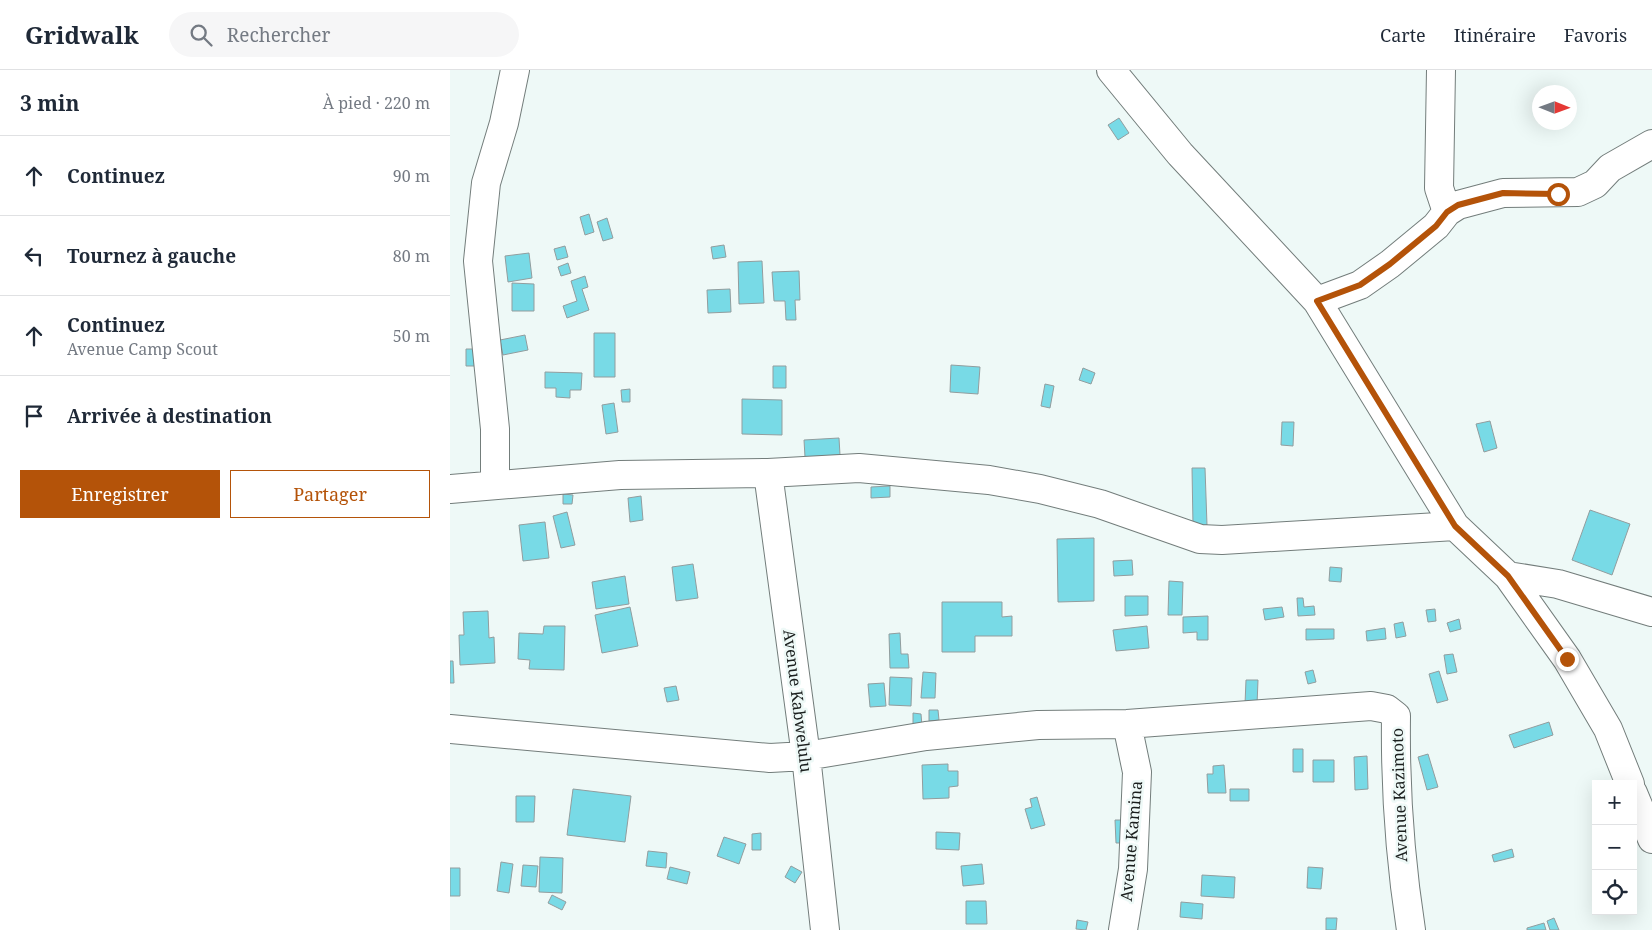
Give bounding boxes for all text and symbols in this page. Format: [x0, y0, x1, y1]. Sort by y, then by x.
search box [169, 12, 519, 57]
text: Gridwalk [25, 18, 139, 51]
icon: search [187, 21, 215, 49]
text: Rechercher [227, 22, 330, 48]
text: Carte [1380, 23, 1426, 47]
text: Itinéraire [1454, 23, 1536, 47]
text: Favoris [1564, 23, 1627, 47]
north arrow [1532, 85, 1577, 130]
text: 3 min [20, 89, 79, 117]
text: À pied · 220 m [323, 92, 430, 114]
icon: ahead [20, 162, 48, 190]
text: Continuez [67, 163, 165, 189]
text: 90 m [393, 165, 430, 187]
route start [1547, 183, 1570, 206]
icon: left [20, 242, 48, 270]
text: Tournez à gauche [67, 243, 236, 269]
text: 80 m [393, 245, 430, 267]
text: Continuez [67, 312, 165, 338]
icon: ahead [20, 322, 48, 350]
text: 50 m [393, 325, 430, 347]
text: Avenue Camp Scout [67, 338, 218, 360]
icon: arrive [20, 402, 48, 430]
text: Arrivée à destination [67, 403, 272, 429]
button: Enregistrer [20, 470, 220, 518]
button: Partager [230, 470, 430, 518]
street label: Avenue Kabwelulu [778, 628, 818, 774]
route end [1556, 648, 1579, 671]
street label: Avenue Kazimoto [1386, 728, 1412, 862]
street label: Avenue Kamina [1115, 780, 1147, 902]
map controls [1592, 780, 1637, 915]
button: + [1592, 780, 1637, 825]
button: − [1592, 825, 1637, 870]
button: locate [1592, 870, 1637, 915]

